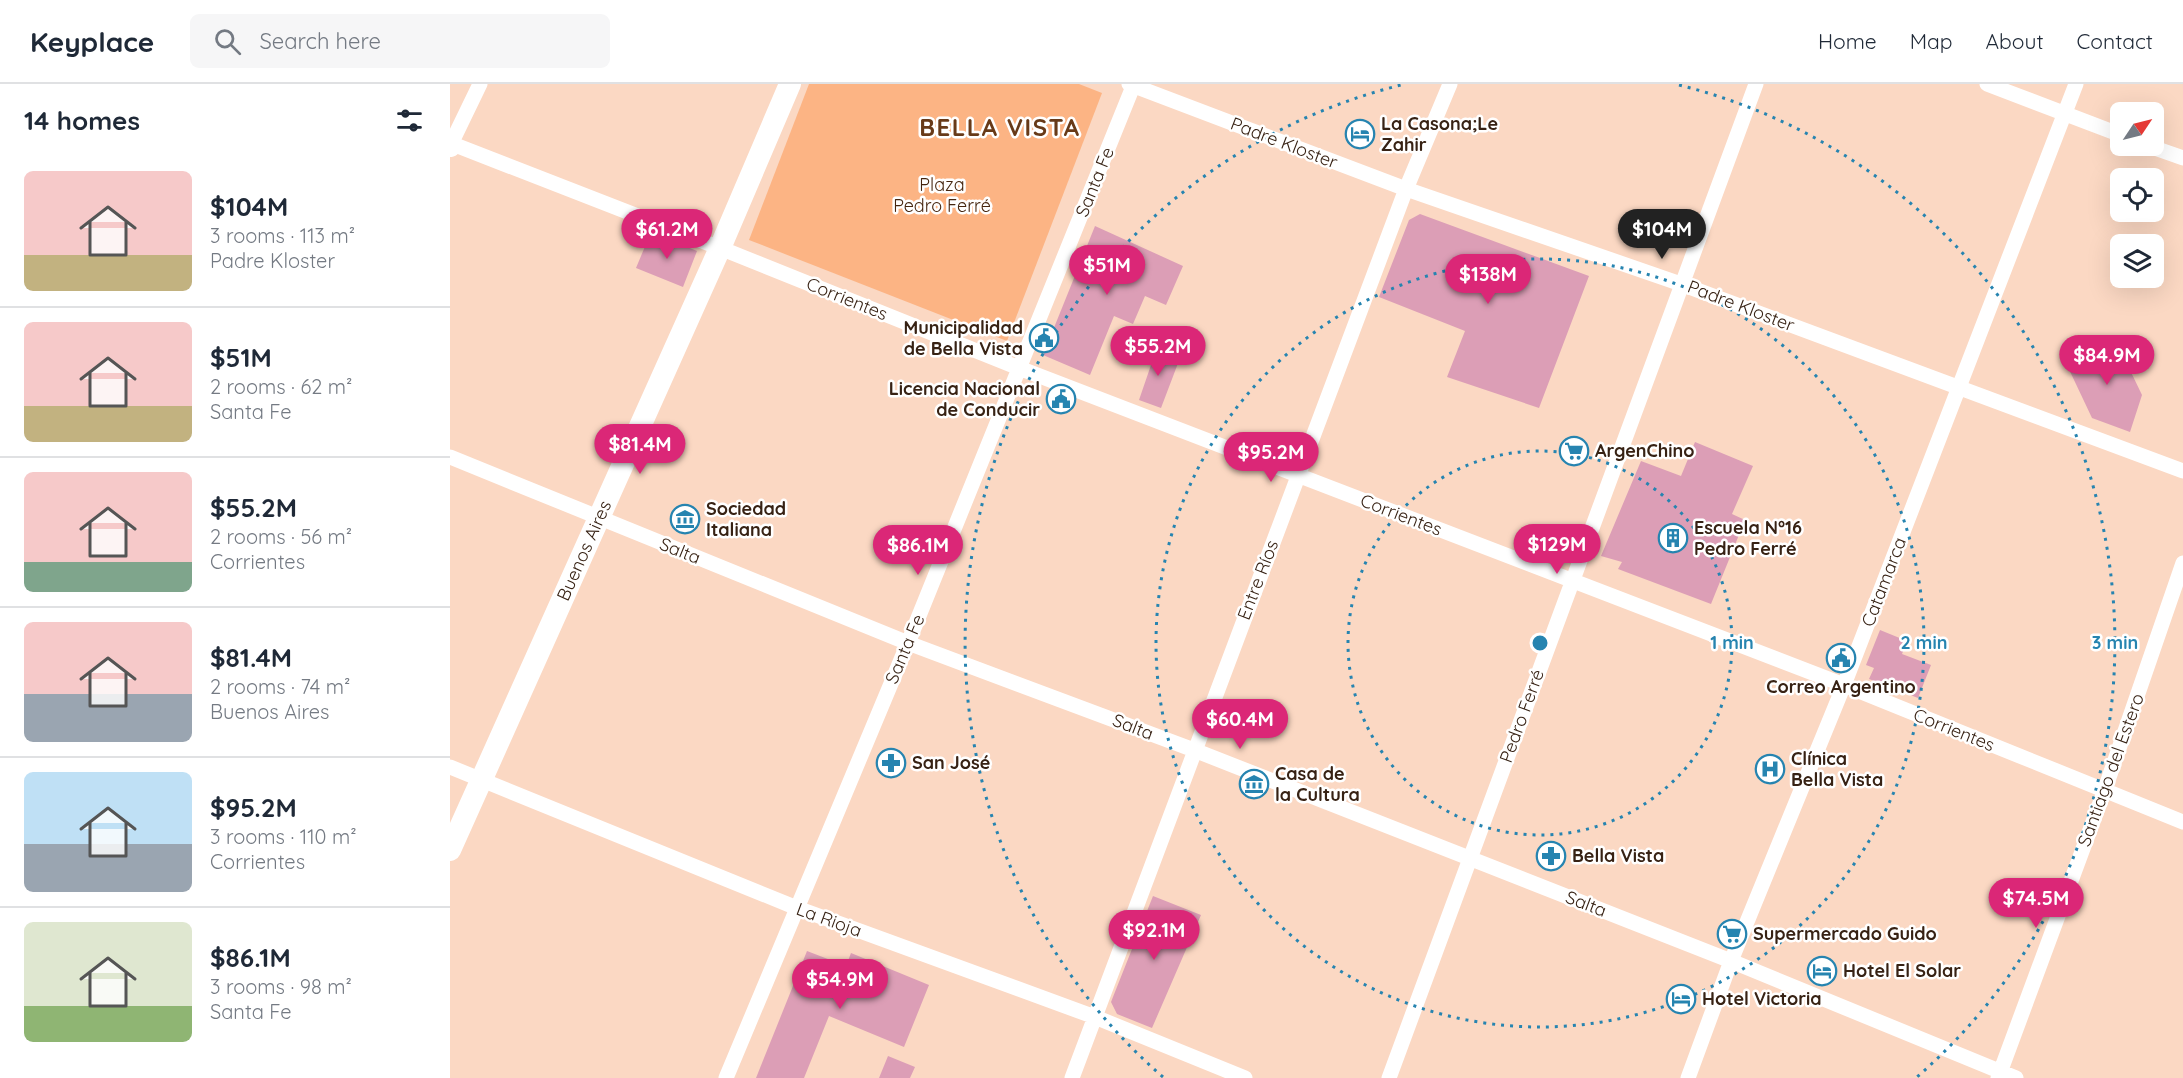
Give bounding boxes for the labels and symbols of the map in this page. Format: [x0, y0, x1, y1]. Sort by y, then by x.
north arrow [2110, 102, 2164, 156]
district label: BELLA VISTA [919, 112, 1081, 142]
street label: Padre Kloster [1227, 112, 1341, 173]
place label: La Casona;Le Zahir [1381, 112, 1498, 156]
hotel icon: La Casona;Le Zahir [1344, 118, 1376, 150]
street label: Santa Fe [1070, 143, 1119, 220]
park label: Plaza Pedro Ferré [893, 173, 991, 217]
pin: $61.2M [618, 209, 716, 260]
pin: $104M [1620, 209, 1704, 260]
pin: $51M [1071, 245, 1143, 296]
pin: $138M [1446, 254, 1530, 305]
street label: Corrientes [803, 272, 891, 325]
street label: Padre Kloster [1684, 275, 1798, 336]
place label: Municipalidad de Bella Vista [903, 316, 1023, 360]
public building icon: Municipalidad de Bella Vista [1028, 322, 1060, 354]
pin: $55.2M [1109, 326, 1207, 377]
pin: $84.9M [2058, 335, 2156, 386]
place label: Licencia Nacional de Conducir [889, 377, 1040, 421]
public building icon: Licencia Nacional de Conducir [1045, 383, 1077, 415]
pin: $81.4M [591, 424, 689, 475]
pin: $95.2M [1222, 432, 1320, 483]
supermarket icon: ArgenChino [1558, 435, 1590, 467]
place label: ArgenChino [1595, 439, 1695, 462]
street label: Corrientes [1357, 488, 1445, 541]
street label: Buenos Aires [551, 497, 616, 604]
place label: Sociedad Italiana [706, 497, 786, 541]
museum icon: Sociedad Italiana [669, 503, 701, 535]
place label: Escuela N°16 Pedro Ferré [1694, 516, 1802, 560]
building icon: Escuela N°16 Pedro Ferré [1657, 522, 1689, 554]
pin: $129M [1515, 524, 1599, 575]
pin: $86.1M [869, 525, 967, 576]
street label: Salta [656, 532, 704, 569]
street label: Catamarca [1856, 534, 1911, 630]
street label: Entre Ríos [1232, 537, 1283, 623]
street label: Santa Fe [880, 611, 929, 687]
text: 1 min [1710, 631, 1754, 654]
text: 2 min [1901, 631, 1947, 654]
text: 3 min [2092, 631, 2138, 654]
centre of rings [1530, 633, 1550, 653]
public building icon: Correo Argentino [1825, 642, 1857, 674]
street label: Pedro Ferré [1494, 666, 1549, 766]
place label: Correo Argentino [1766, 675, 1916, 698]
street label: Santiago del Estero [2072, 690, 2149, 850]
pin: $60.4M [1191, 699, 1289, 750]
street label: Corrientes [1910, 703, 1998, 756]
street label: Salta [1109, 708, 1157, 745]
pharmacy icon: San José [875, 747, 907, 779]
place label: Clínica Bella Vista [1791, 747, 1883, 791]
place label: San José [912, 751, 990, 774]
hospital icon: Clínica Bella Vista [1754, 753, 1786, 785]
place label: Casa de la Cultura [1275, 762, 1360, 806]
museum icon: Casa de la Cultura [1238, 768, 1270, 800]
pharmacy icon: Bella Vista [1535, 840, 1567, 872]
place label: Bella Vista [1572, 844, 1664, 867]
pin: $74.5M [1987, 878, 2085, 929]
street label: Salta [1562, 885, 1610, 922]
street label: La Rioja [793, 897, 865, 942]
pin: $92.1M [1105, 910, 1203, 961]
supermarket icon: Supermercado Guido [1716, 918, 1748, 950]
place label: Supermercado Guido [1753, 922, 1937, 945]
hotel icon: Hotel El Solar [1806, 955, 1838, 987]
pin: $54.9M [791, 959, 889, 1010]
place label: Hotel El Solar [1843, 959, 1961, 982]
hotel icon: Hotel Victoria [1665, 983, 1697, 1015]
place label: Hotel Victoria [1702, 987, 1822, 1010]

